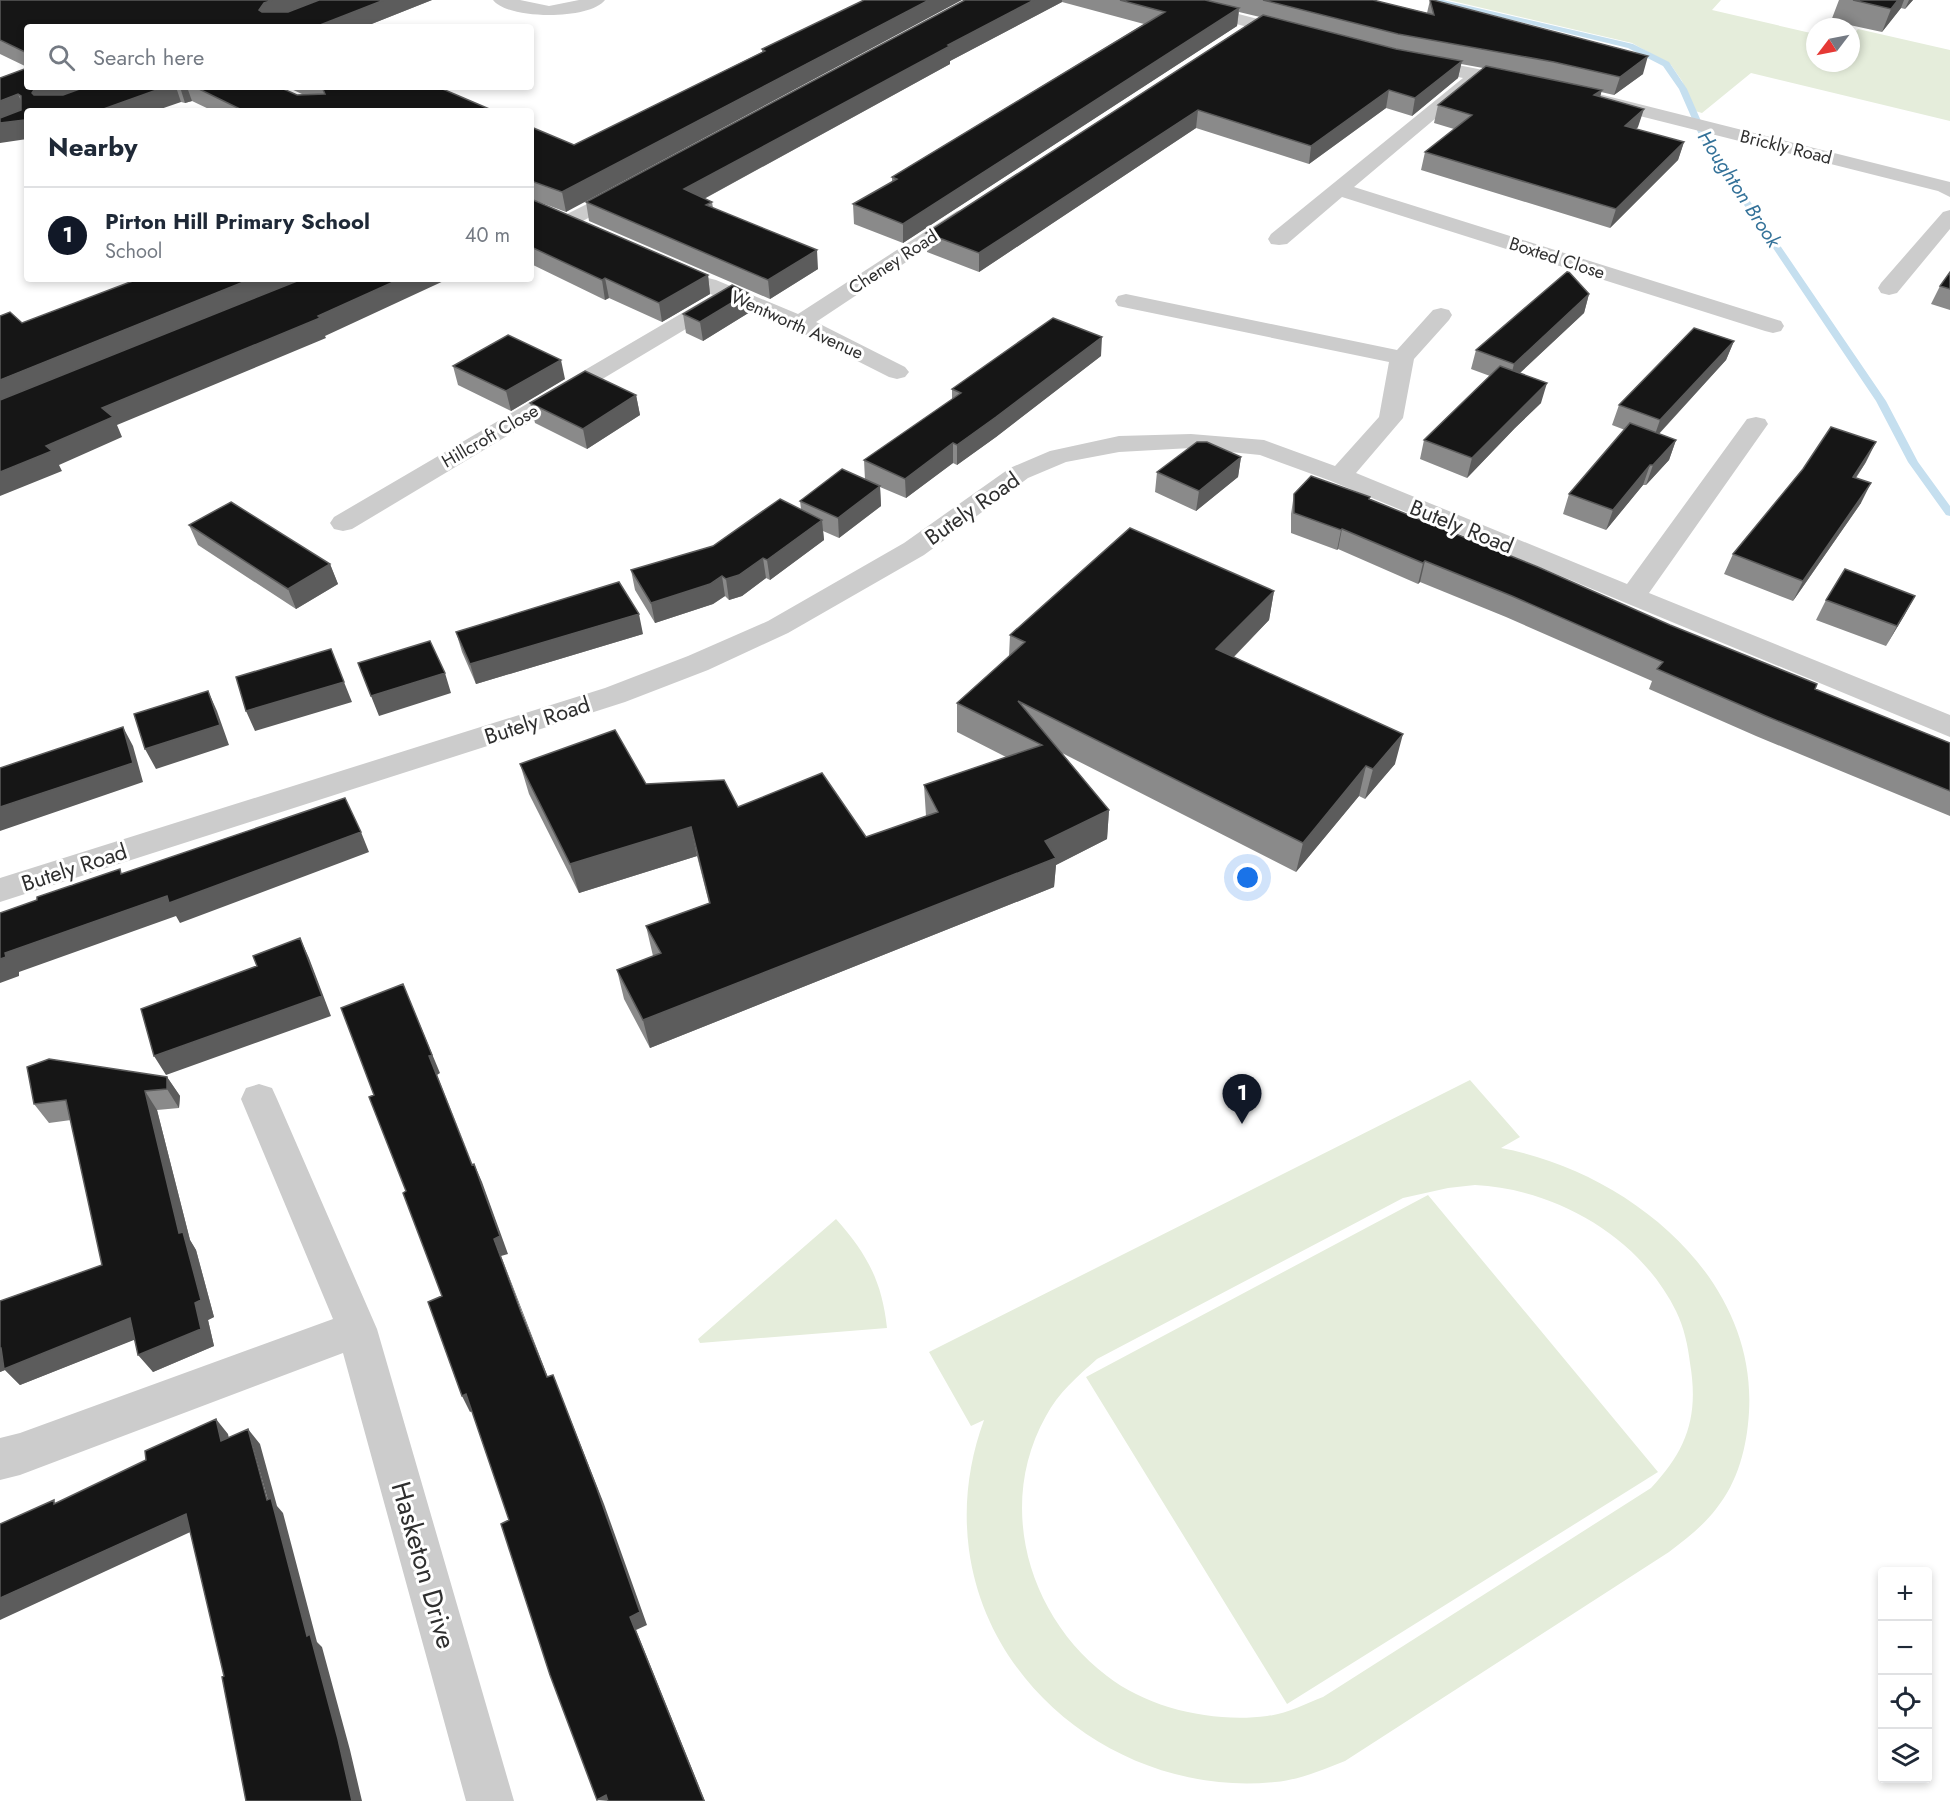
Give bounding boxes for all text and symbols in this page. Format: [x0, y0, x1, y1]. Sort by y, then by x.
north arrow [1806, 18, 1860, 72]
search box [24, 24, 534, 90]
icon: search [45, 41, 78, 74]
text: Search here [93, 41, 204, 73]
street label: Brickly Road [1737, 123, 1835, 171]
water label: Houghton Brook [1690, 125, 1789, 254]
text: Nearby [48, 128, 137, 166]
text: Pirton Hill Primary School [105, 205, 370, 237]
text: 1 [62, 221, 73, 250]
text: 40 m [465, 221, 510, 250]
street label: Cheney Road [843, 223, 943, 301]
street label: Boxted Close [1506, 230, 1608, 286]
text: School [105, 237, 162, 266]
street label: Wentworth Avenue [727, 284, 867, 366]
street label: Hillcroft Close [437, 398, 543, 474]
street label: Butely Road [918, 464, 1026, 552]
street label: Butely Road [1405, 491, 1519, 561]
street label: Butely Road [480, 688, 594, 752]
street label: Butely Road [17, 835, 131, 899]
your location [1233, 863, 1262, 892]
pin: 1 [1222, 1074, 1262, 1124]
street label: Hasketon Drive [382, 1477, 466, 1653]
map controls [1878, 1567, 1932, 1783]
button: + [1878, 1567, 1932, 1621]
button: − [1878, 1621, 1932, 1675]
button: locate [1878, 1675, 1932, 1729]
button: layers [1878, 1729, 1932, 1783]

